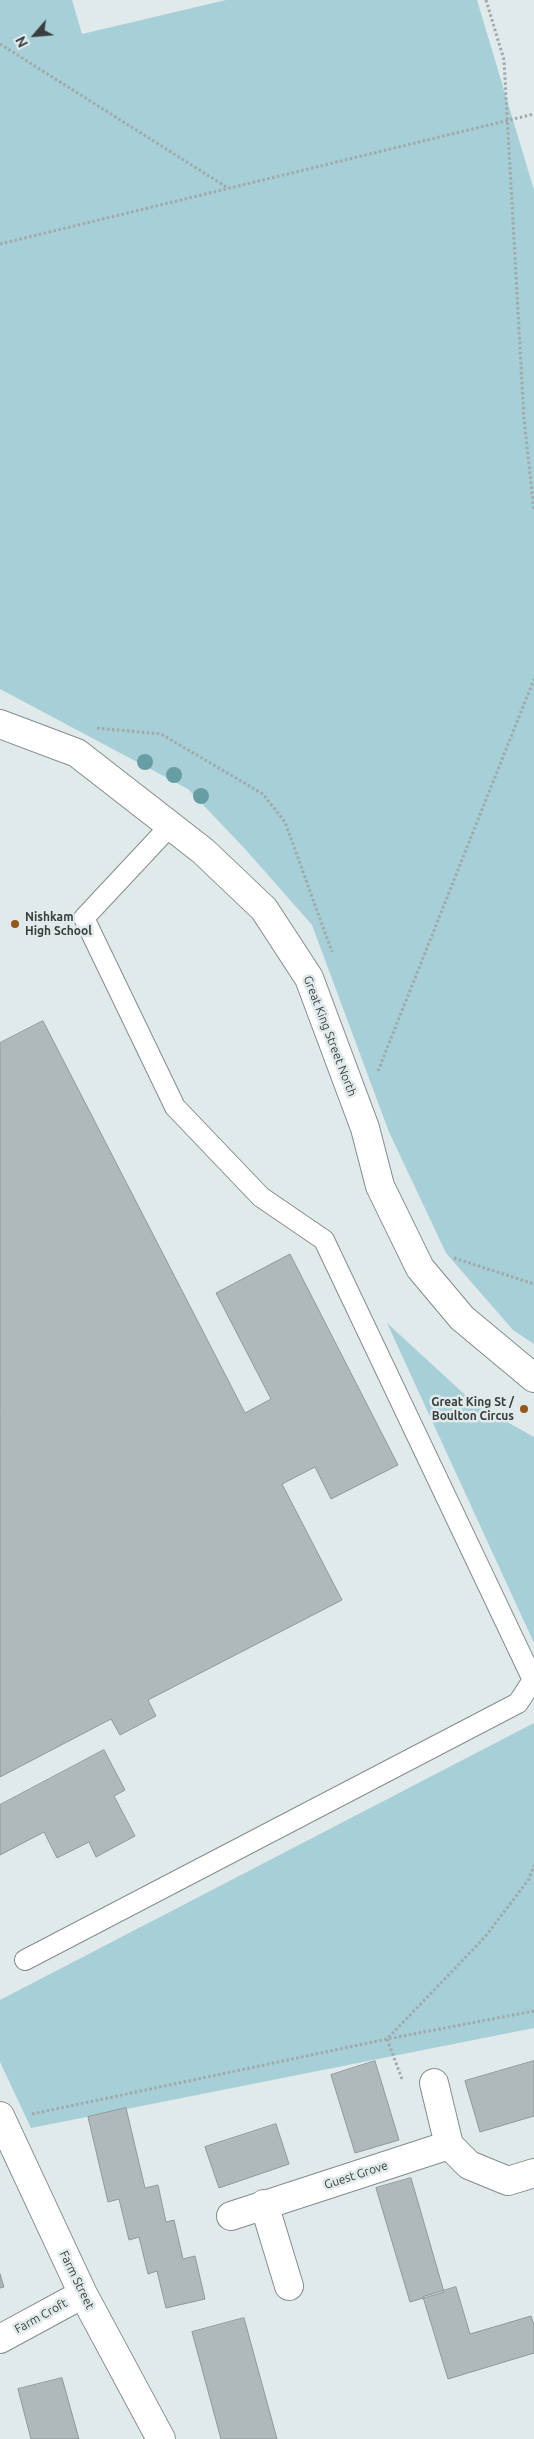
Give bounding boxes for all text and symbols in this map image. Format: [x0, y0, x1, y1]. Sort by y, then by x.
north arrow [10, 10, 60, 60]
text: N [12, 34, 31, 50]
place label: Nishkam High School [25, 910, 92, 938]
marker: Nishkam High School [9, 918, 21, 930]
street label: Great King Street North [300, 974, 360, 1098]
place label: Great King St / Boulton Circus [431, 1395, 514, 1423]
marker: Great King St / Boulton Circus [518, 1403, 530, 1415]
street label: Guest Grove [322, 2158, 390, 2192]
street label: Farm Street [57, 2248, 97, 2312]
street label: Farm Croft [12, 2296, 70, 2336]

